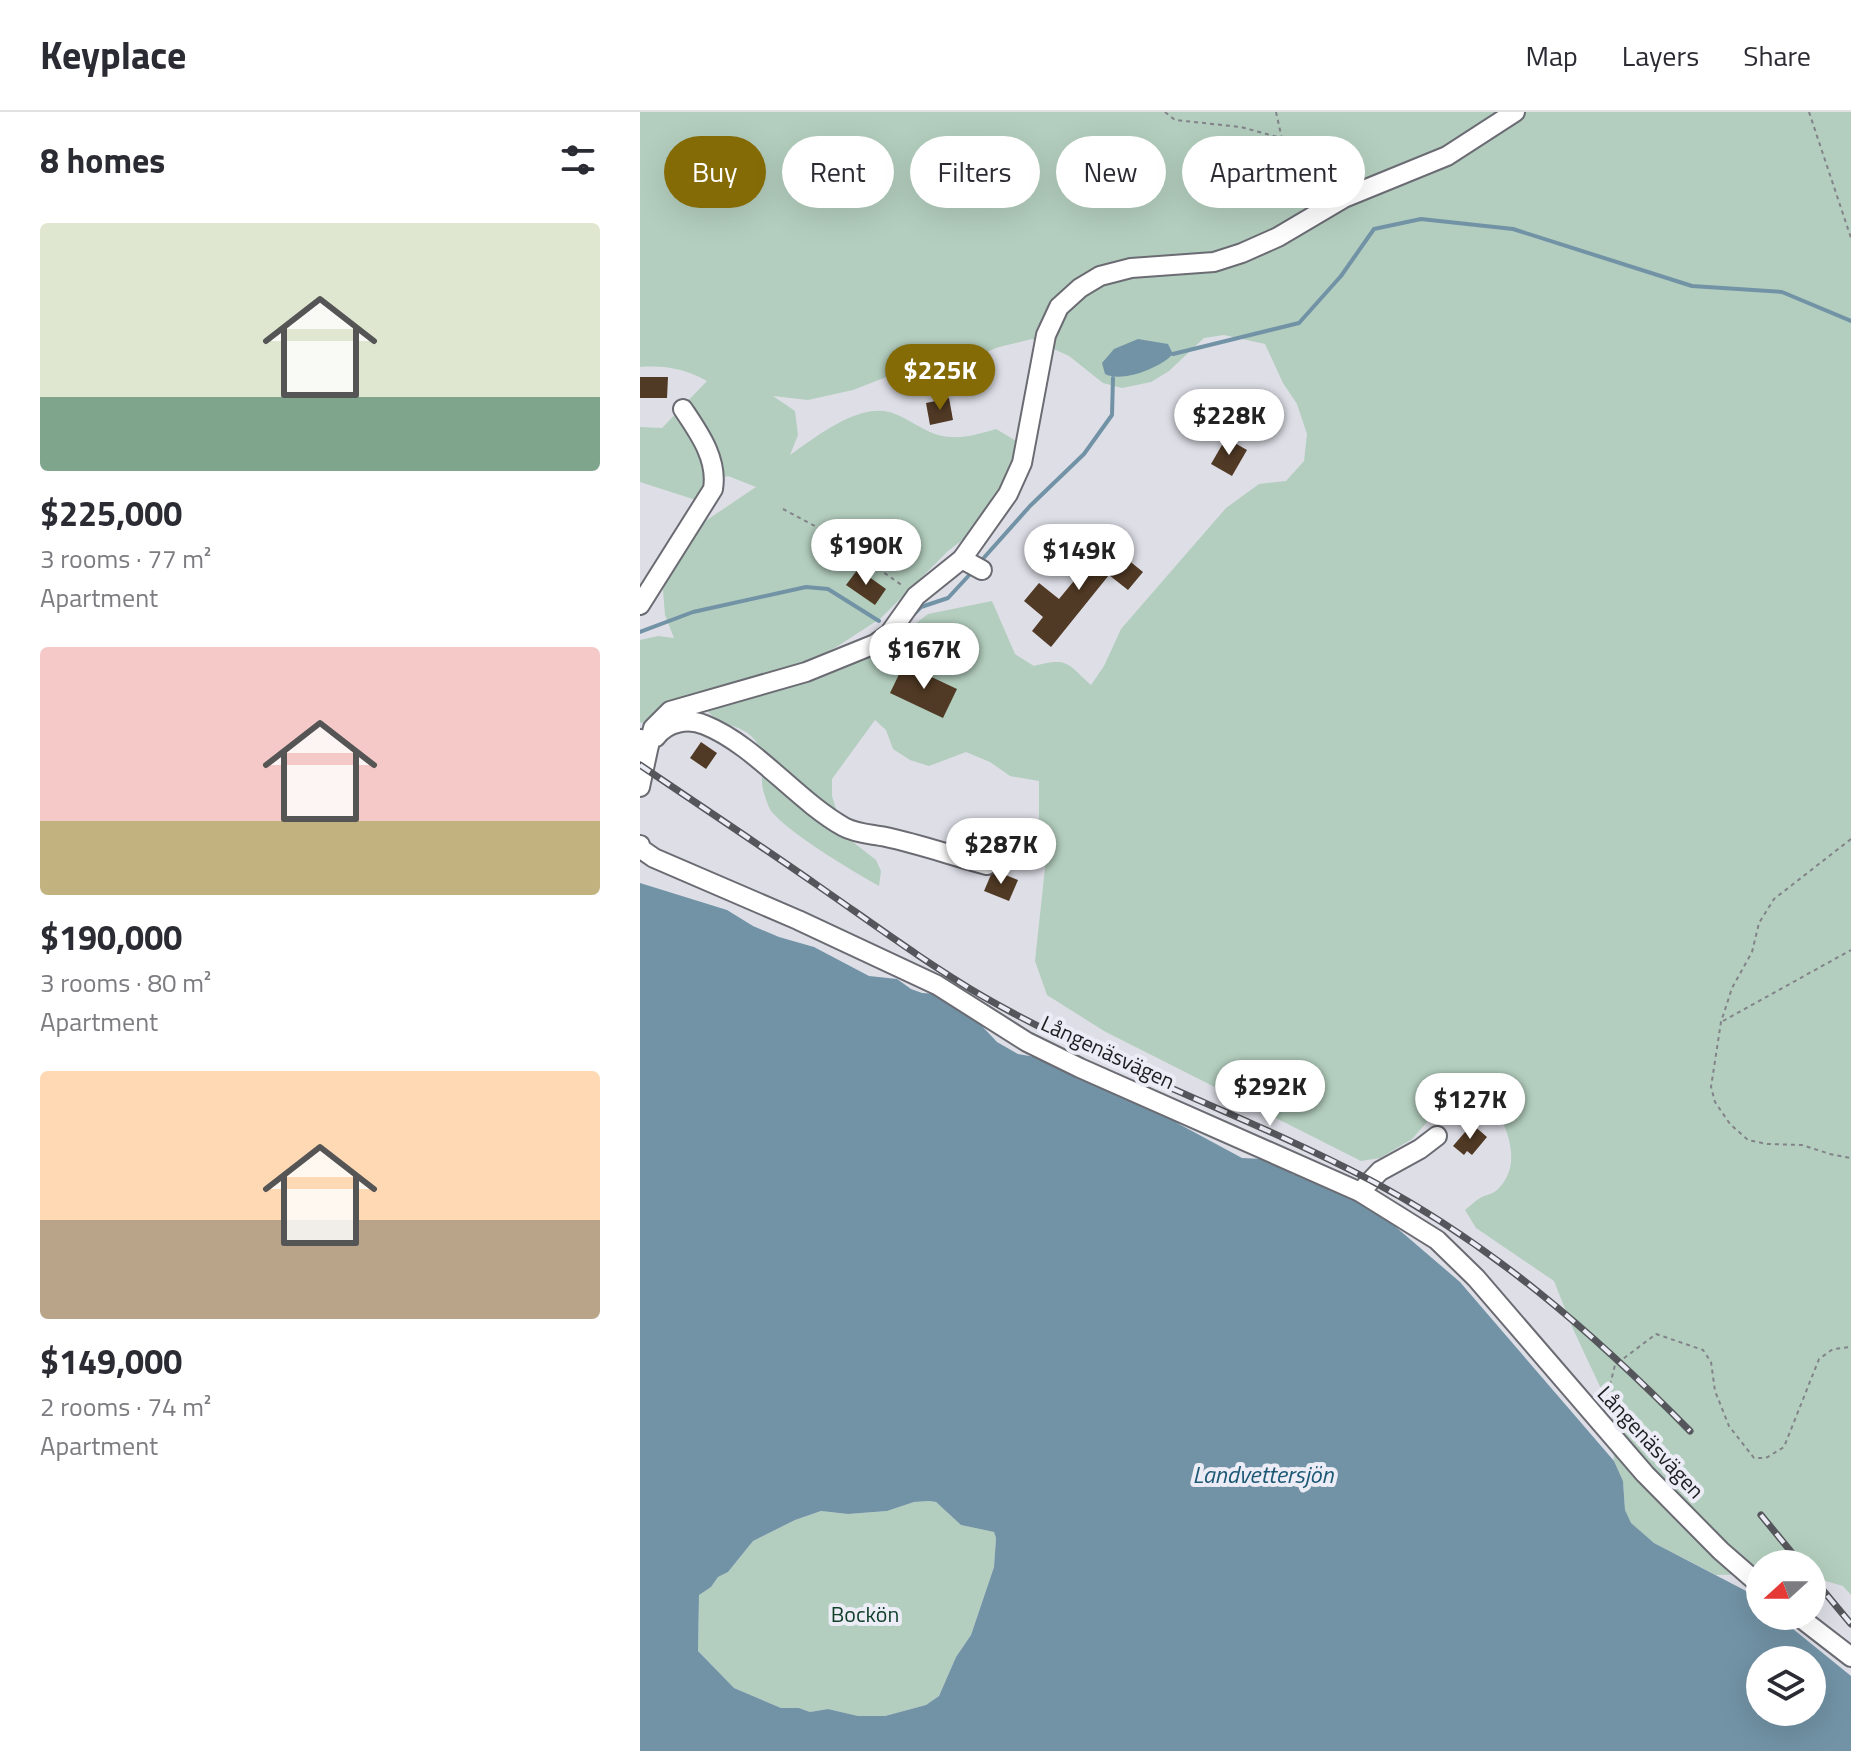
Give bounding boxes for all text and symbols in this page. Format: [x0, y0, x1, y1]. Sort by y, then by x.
text: Keyplace [40, 26, 187, 84]
text: Map [1525, 34, 1578, 77]
text: Layers [1622, 34, 1699, 77]
text: Share [1743, 34, 1811, 77]
text: 8 homes [40, 134, 165, 186]
chip: Buy [664, 136, 766, 208]
chip: Rent [782, 136, 894, 208]
chip: Filters [910, 136, 1040, 208]
chip: New [1056, 136, 1166, 208]
chip: Apartment [1182, 136, 1365, 208]
icon: filters [556, 138, 600, 182]
icon: home [248, 275, 392, 419]
pin: $225K [884, 344, 996, 412]
text: $225K [903, 350, 977, 389]
pin: $228K [1173, 389, 1285, 457]
text: $228K [1192, 395, 1266, 434]
text: $225,000 [40, 487, 182, 539]
pin: $190K [810, 519, 922, 587]
pin: $149K [1023, 524, 1135, 592]
text: $190K [829, 525, 903, 564]
text: $149K [1042, 530, 1116, 569]
text: 3 rooms · 77 m² [40, 539, 211, 578]
text: Apartment [40, 578, 158, 617]
pin: $167K [868, 623, 980, 691]
text: $167K [887, 629, 961, 668]
icon: home [248, 699, 392, 843]
pin: $287K [945, 818, 1057, 886]
text: $287K [964, 824, 1038, 863]
text: $190,000 [40, 911, 182, 963]
text: 3 rooms · 80 m² [40, 963, 211, 1002]
text: Apartment [40, 1002, 158, 1041]
street label: Långenäsvägen [1035, 1006, 1181, 1098]
pin: $292K [1214, 1060, 1326, 1128]
text: $292K [1233, 1066, 1307, 1105]
pin: $127K [1414, 1073, 1526, 1141]
text: $127K [1433, 1079, 1507, 1118]
icon: home [248, 1123, 392, 1267]
text: $149,000 [40, 1335, 182, 1387]
street label: Långenäsvägen [1589, 1378, 1713, 1506]
text: 2 rooms · 74 m² [40, 1387, 211, 1426]
text: Apartment [40, 1426, 158, 1465]
water label: Landvettersjön [1193, 1456, 1334, 1492]
north arrow [1746, 1550, 1826, 1630]
map controls [1746, 1550, 1826, 1726]
park label: Bockön [831, 1597, 899, 1631]
button: layers [1746, 1646, 1826, 1726]

